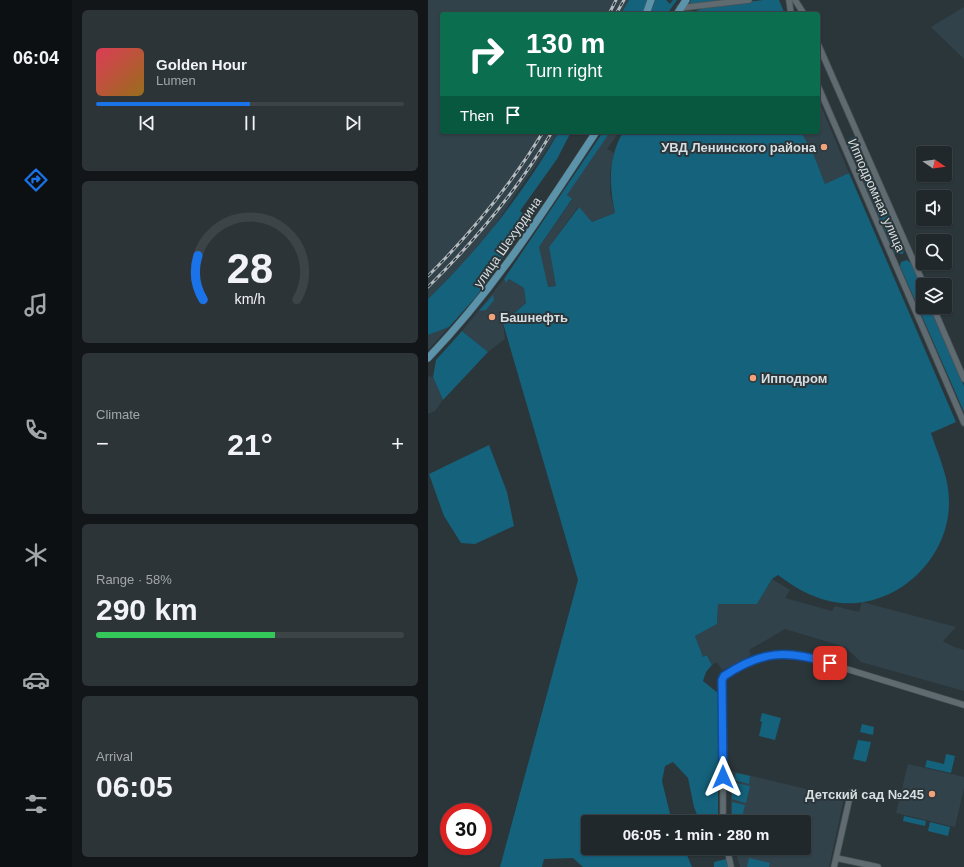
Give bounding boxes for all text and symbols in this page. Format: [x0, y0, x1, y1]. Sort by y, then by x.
icon: right [460, 28, 512, 80]
text: 130 m [526, 28, 605, 59]
text: 06:04 [13, 48, 59, 68]
text: Golden Hour [156, 56, 247, 73]
text: Turn right [526, 61, 602, 81]
text: Lumen [156, 73, 196, 88]
icon: arrive [502, 104, 524, 126]
text: Then [460, 107, 494, 124]
icon: previous [136, 112, 158, 134]
icon: pause [239, 112, 261, 134]
icon: next [342, 112, 364, 134]
street label: Ипподромная улица [845, 136, 909, 255]
place label: УВД Ленинского района [661, 140, 817, 155]
marker: УВД Ленинского района [819, 142, 829, 152]
north arrow [916, 146, 952, 182]
map controls [916, 146, 952, 314]
icon: directions [22, 166, 50, 194]
button: sound [916, 190, 952, 226]
street label: улица Шехурдина [471, 193, 545, 291]
button: search [916, 234, 952, 270]
text: 28 [227, 245, 273, 292]
button: layers [916, 278, 952, 314]
icon: music [22, 291, 50, 319]
text: km/h [235, 291, 266, 307]
place label: Башнефть [500, 310, 568, 325]
marker: Башнефть [487, 312, 497, 322]
place label: Ипподром [761, 371, 827, 386]
marker: Ипподром [748, 373, 758, 383]
text: Climate [96, 407, 140, 422]
icon: phone [22, 416, 50, 444]
text: 21° [227, 428, 273, 461]
text: − [96, 431, 109, 456]
text: + [391, 431, 404, 456]
icon: climate [22, 541, 50, 569]
text: Range · 58% [96, 572, 172, 587]
text: 290 km [96, 593, 198, 626]
pin [813, 646, 847, 680]
icon: arrive [819, 652, 841, 674]
icon: car [22, 666, 50, 694]
text: Arrival [96, 749, 133, 764]
position arrow [702, 756, 744, 798]
text: 06:05 [96, 770, 173, 803]
place label: Детский сад №245 [805, 787, 924, 802]
marker: Детский сад №245 [927, 789, 937, 799]
icon: filters [22, 790, 50, 818]
speed limit sign: 30 [440, 803, 492, 855]
text: 06:05 · 1 min · 280 m [623, 826, 769, 843]

